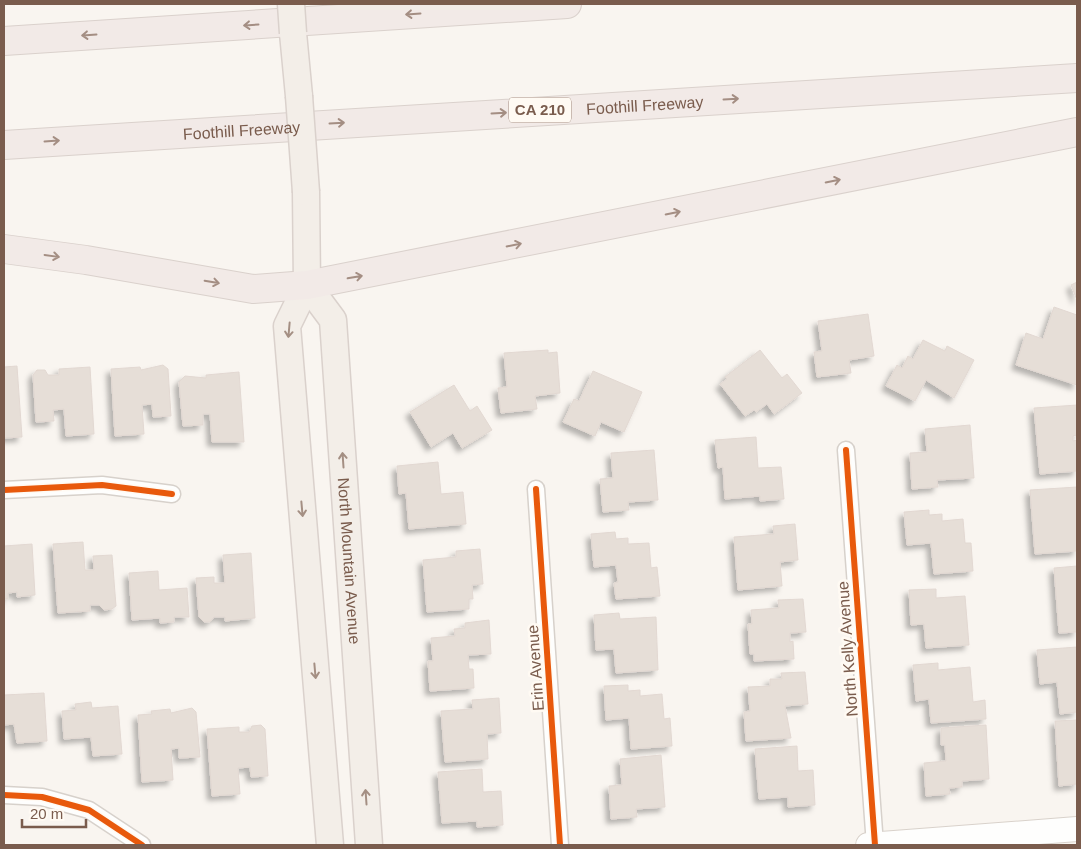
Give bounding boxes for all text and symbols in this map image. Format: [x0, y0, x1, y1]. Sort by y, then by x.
one-way arrow [406, 9, 422, 18]
one-way arrow [243, 20, 259, 29]
one-way arrow [81, 31, 97, 40]
street label: Foothill Freeway [586, 93, 704, 118]
one-way arrow [723, 94, 739, 103]
road number: CA 210 [509, 98, 571, 122]
one-way arrow [491, 108, 507, 117]
one-way arrow [329, 118, 345, 127]
street label: Foothill Freeway [182, 119, 301, 143]
one-way arrow [44, 137, 60, 146]
one-way arrow [824, 176, 840, 185]
one-way arrow [665, 208, 681, 217]
one-way arrow [506, 240, 522, 249]
one-way arrow [44, 251, 60, 261]
one-way arrow [346, 271, 362, 281]
one-way arrow [204, 277, 220, 287]
one-way arrow [284, 321, 293, 337]
one-way arrow [338, 452, 347, 468]
street label: North Mountain Avenue [335, 477, 363, 645]
one-way arrow [297, 500, 307, 516]
street label: North Kelly Avenue [834, 581, 861, 717]
street label: Erin Avenue [524, 624, 547, 711]
one-way arrow [311, 662, 320, 678]
one-way arrow [361, 789, 370, 805]
scale bar [22, 796, 86, 828]
text: 20 m [30, 805, 63, 822]

